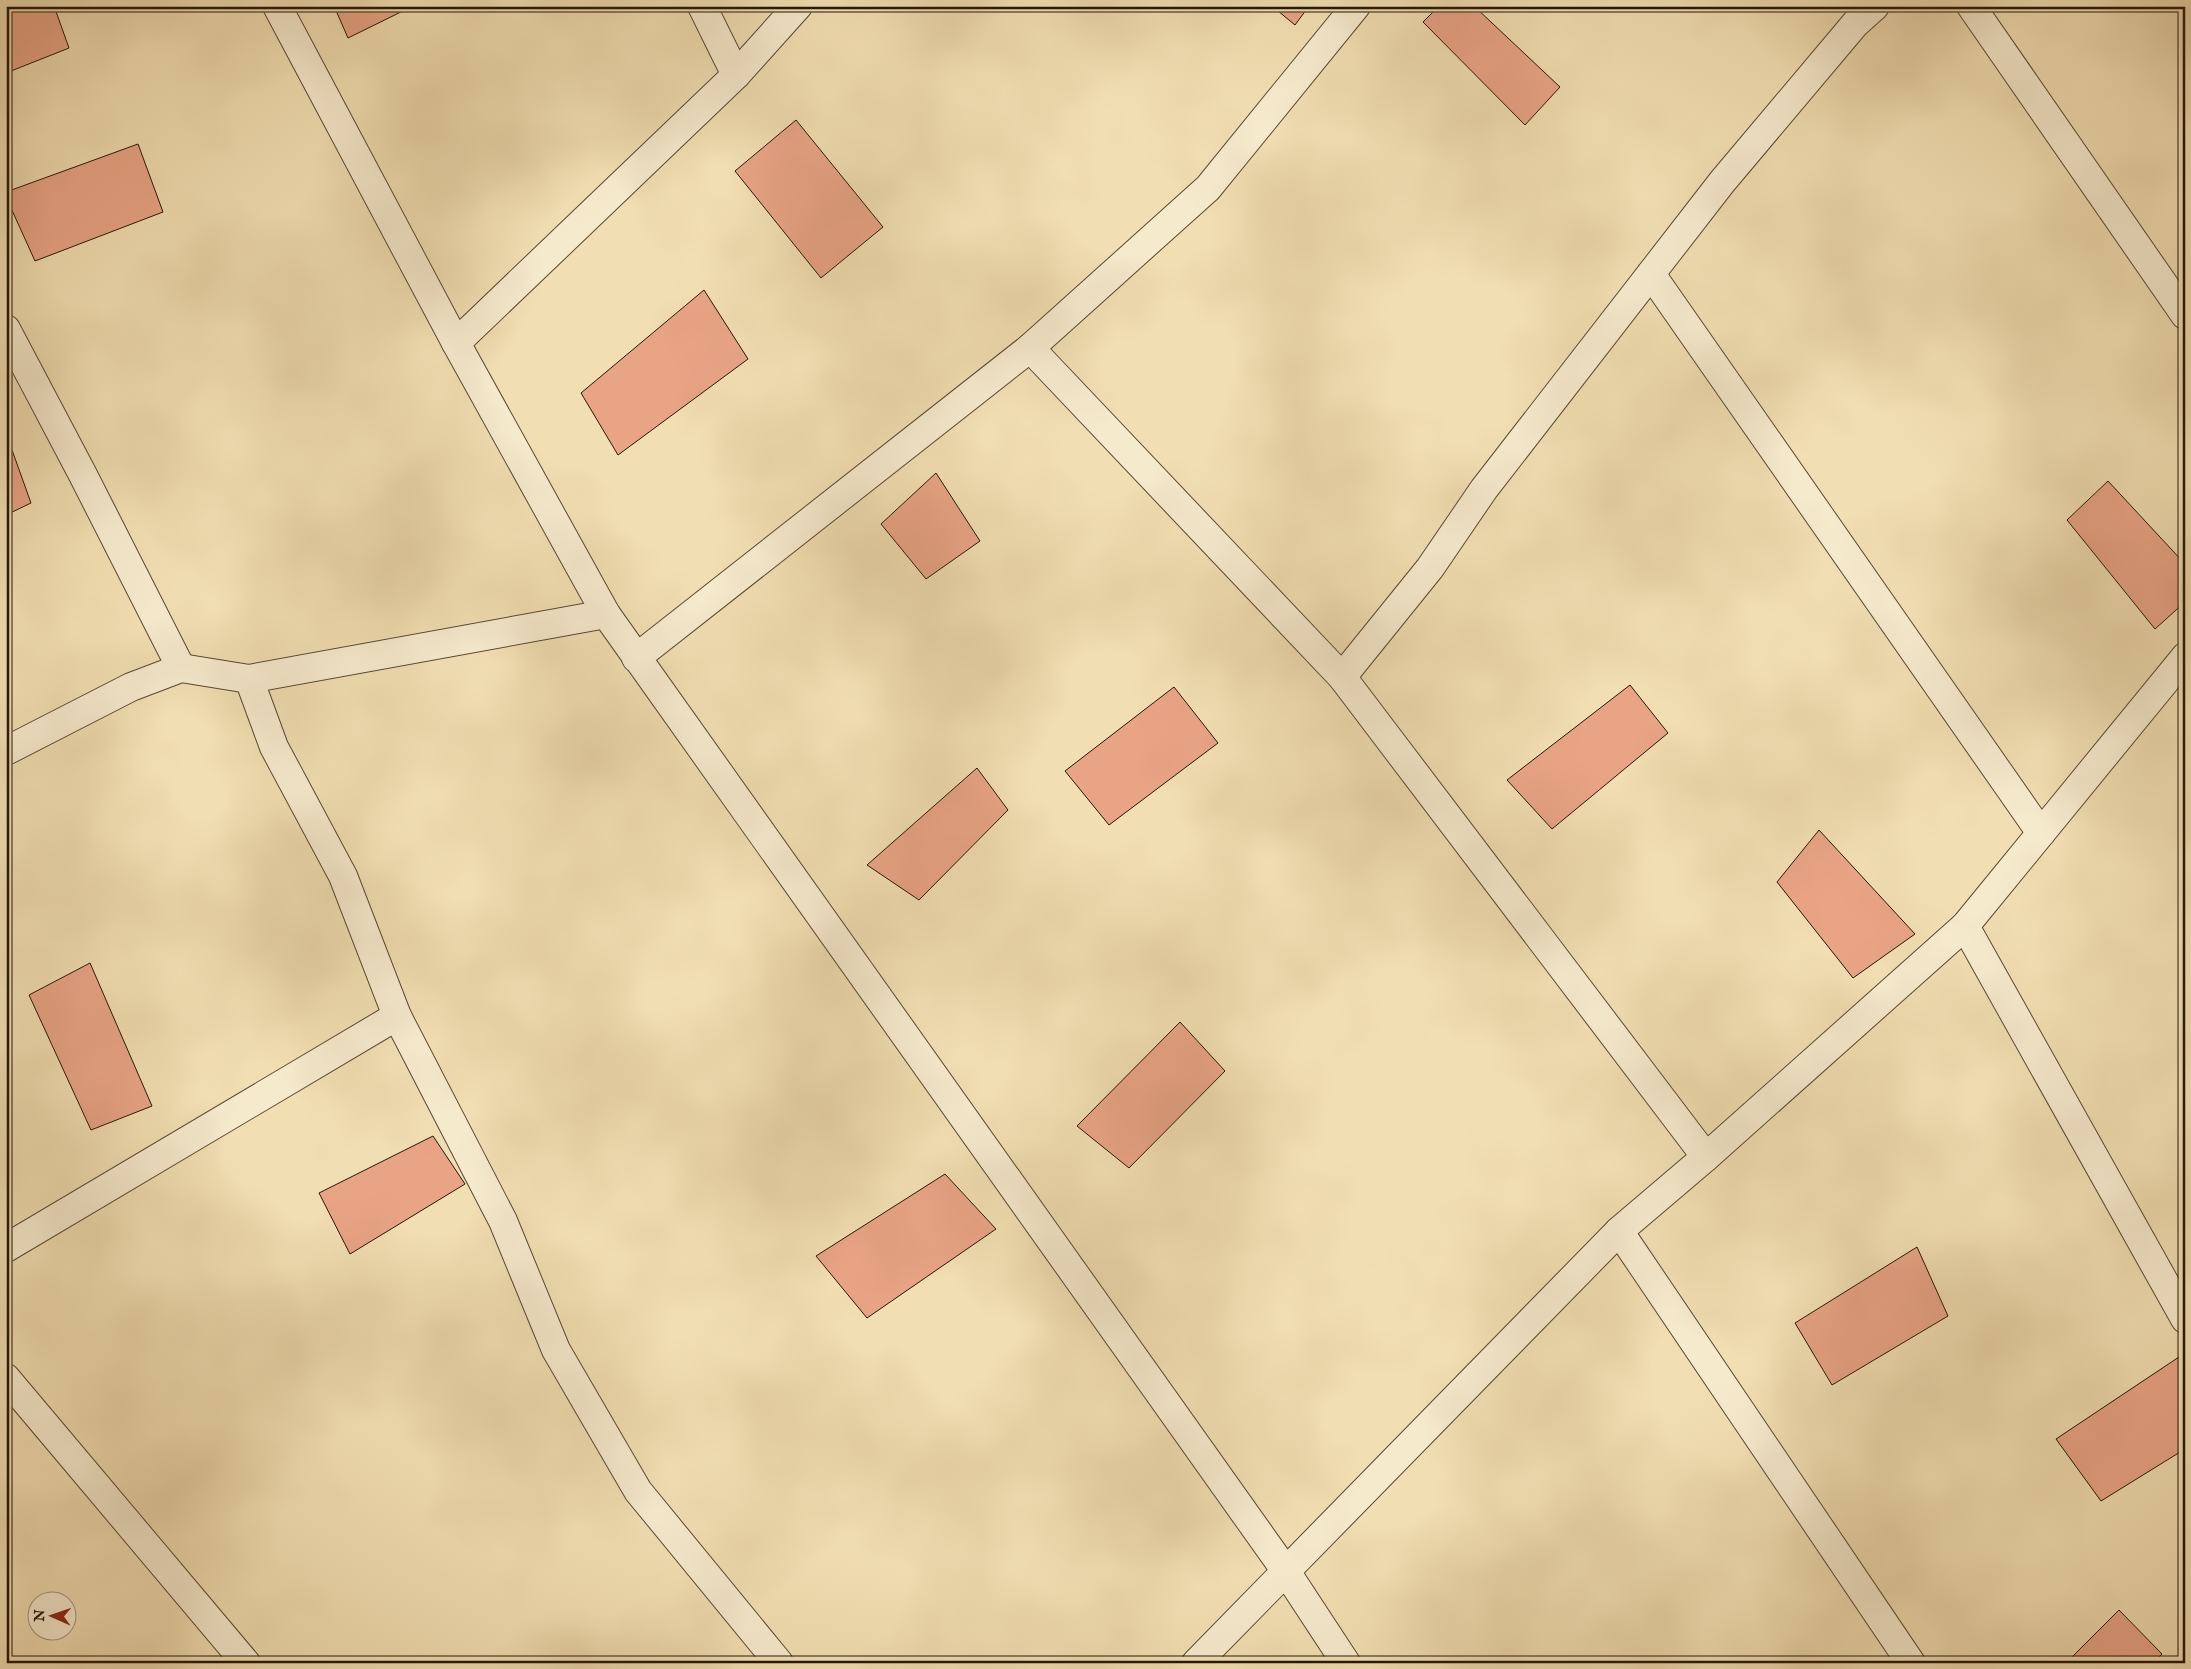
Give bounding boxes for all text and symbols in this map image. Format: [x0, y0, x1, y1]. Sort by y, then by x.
north arrow [28, 1592, 78, 1642]
text: N [31, 1609, 49, 1623]

